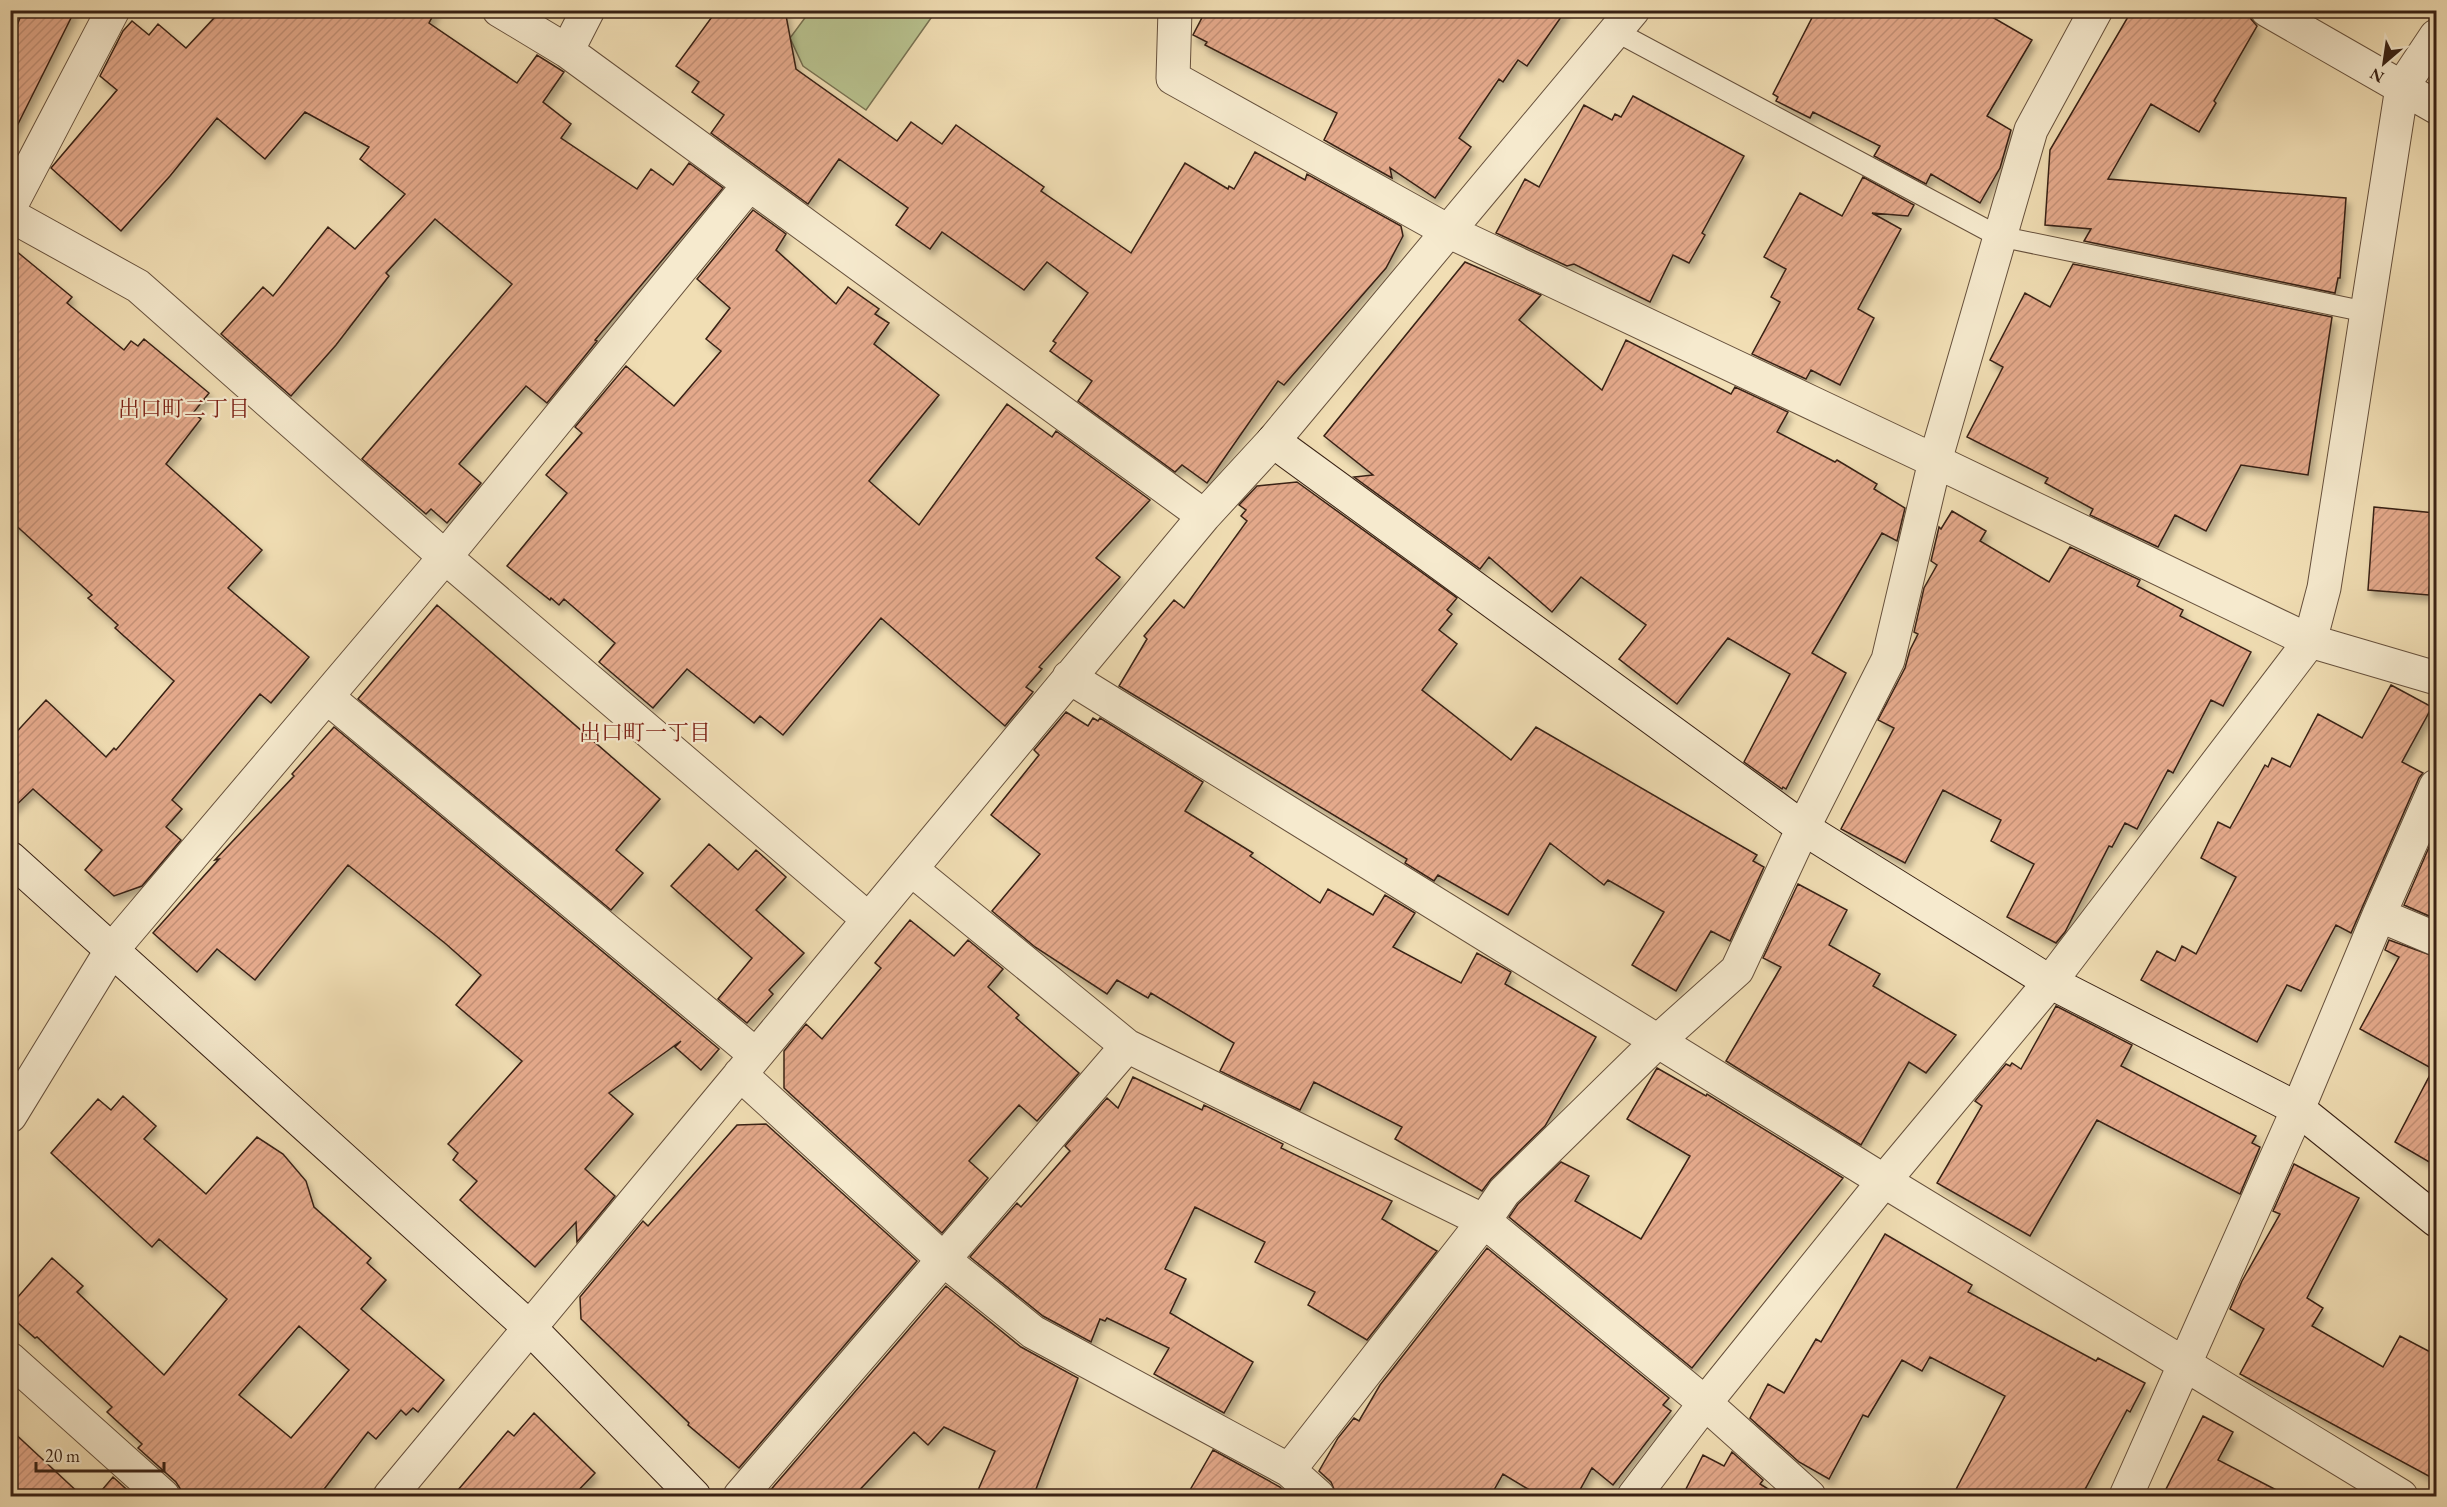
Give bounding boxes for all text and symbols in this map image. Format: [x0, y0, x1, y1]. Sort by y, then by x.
north arrow [2354, 33, 2414, 93]
text: N [2366, 63, 2388, 88]
district label: 出口町二丁目 [118, 394, 250, 423]
district label: 出口町一丁目 [579, 718, 711, 747]
scale bar [36, 1435, 164, 1473]
text: 20 m [45, 1444, 80, 1467]

